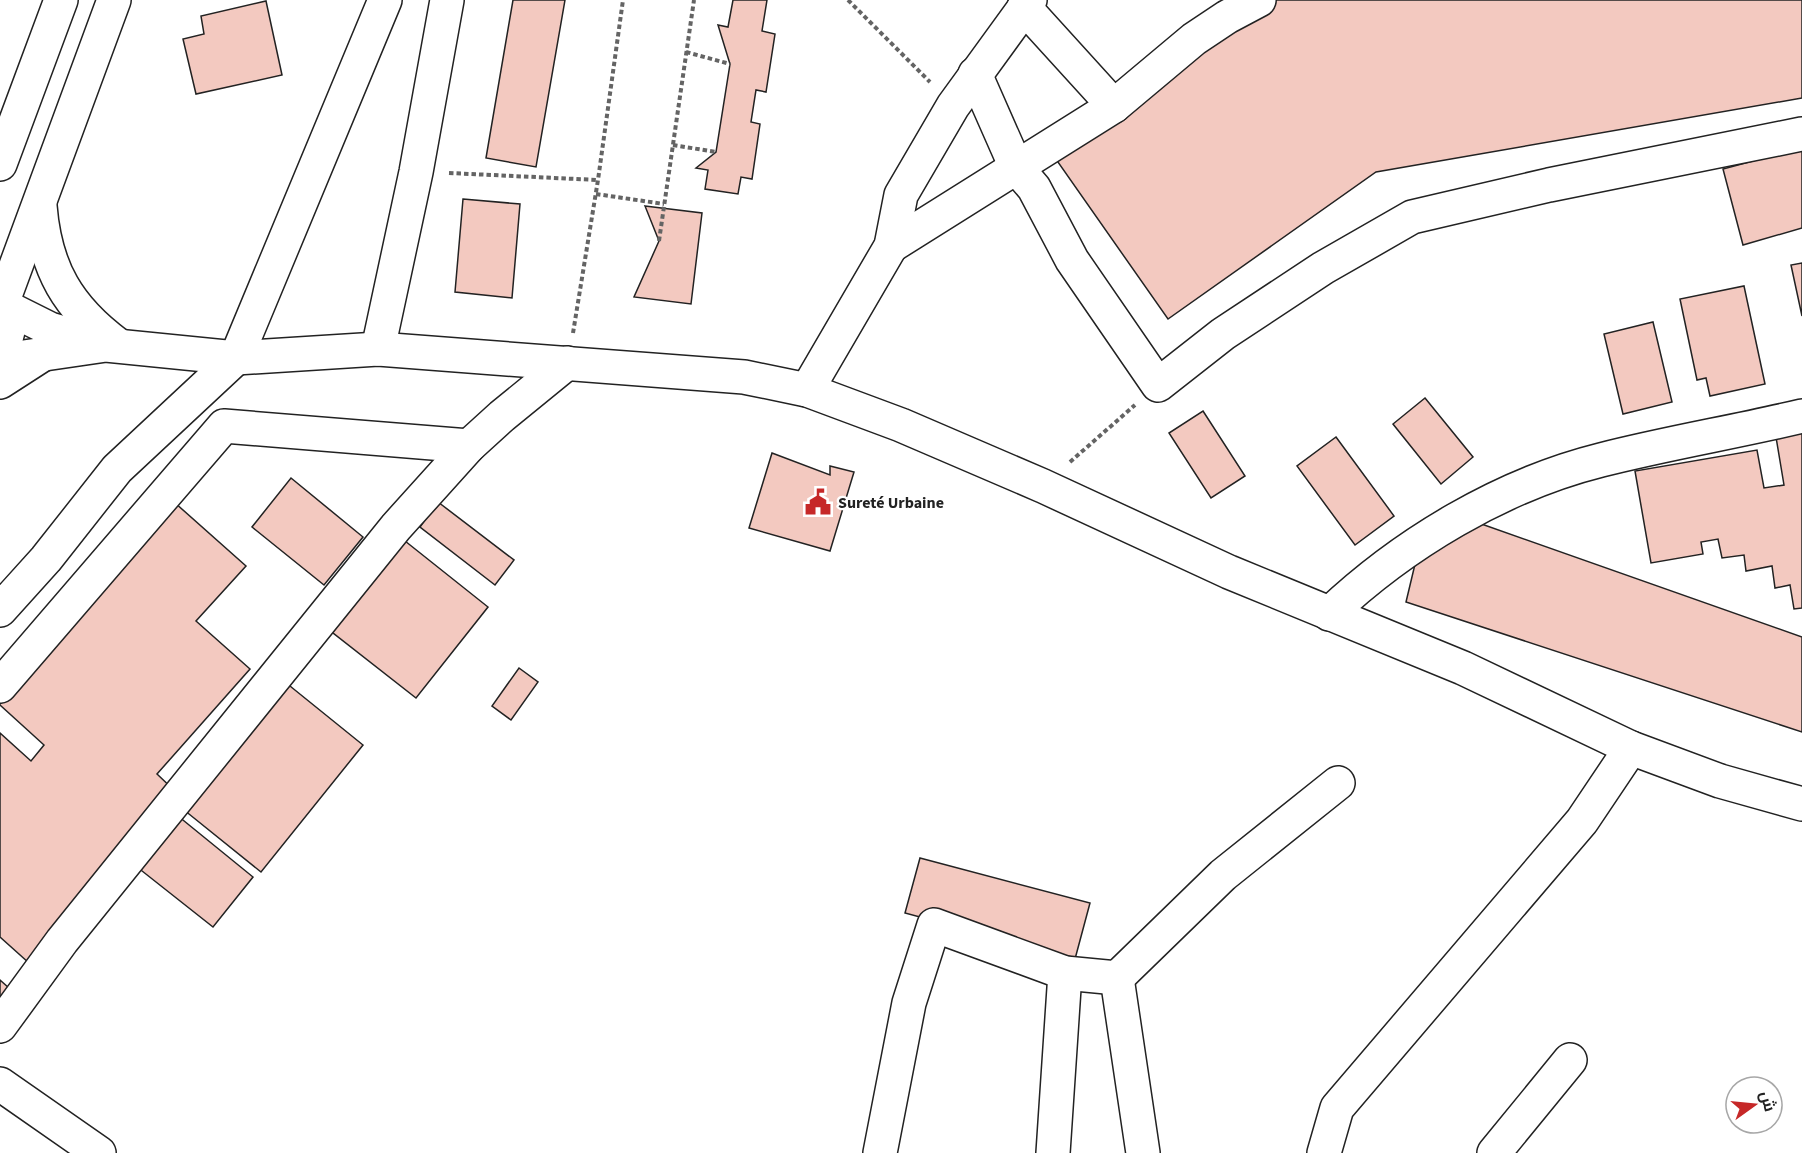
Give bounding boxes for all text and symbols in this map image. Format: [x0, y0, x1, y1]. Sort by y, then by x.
public building icon: Sureté Urbaine [803, 487, 833, 517]
place label: Sureté Urbaine [838, 492, 944, 514]
north arrow [1724, 1075, 1784, 1135]
text: ش [1754, 1089, 1781, 1114]

